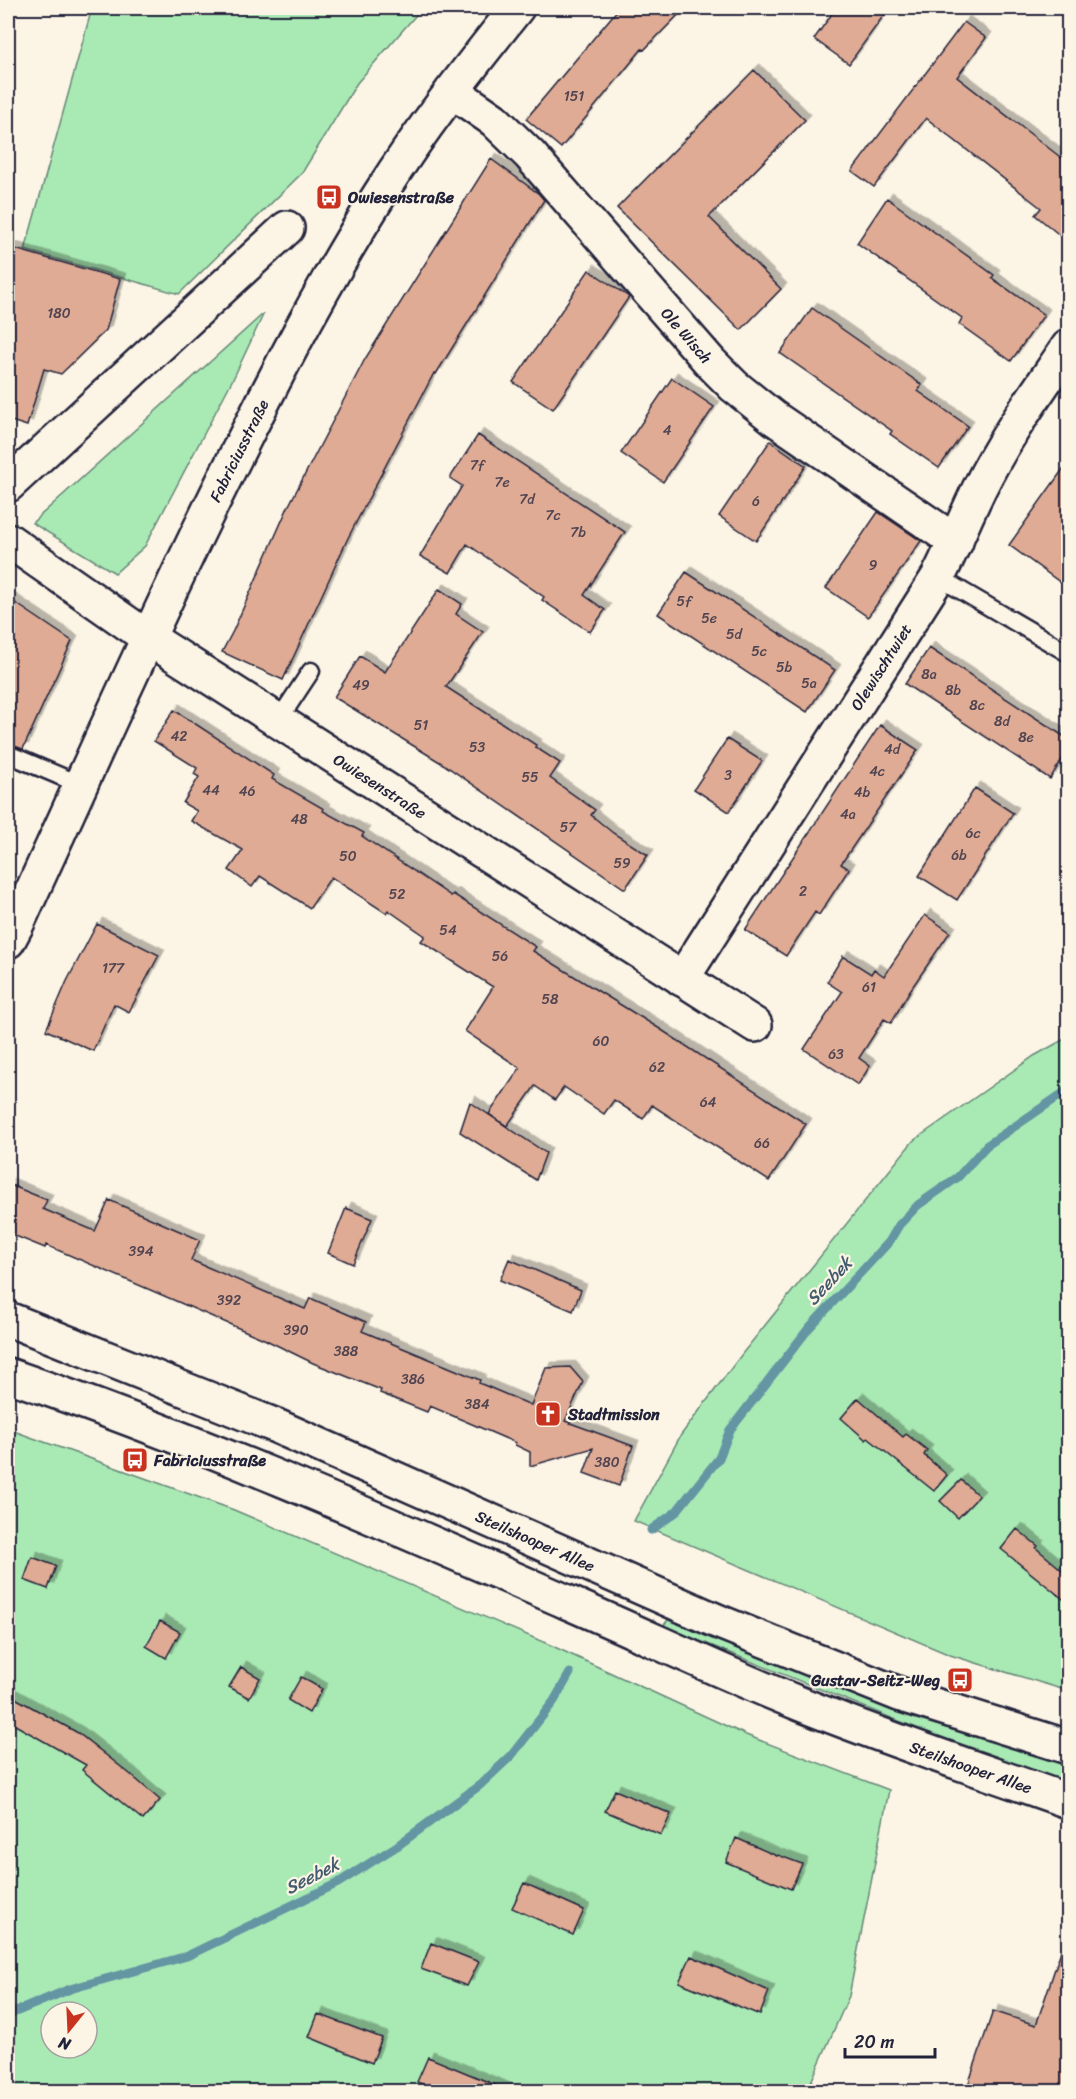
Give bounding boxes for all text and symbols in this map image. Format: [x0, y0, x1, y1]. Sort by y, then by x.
house number: 151 [564, 84, 584, 109]
bus stop icon: Owiesenstraße [314, 182, 344, 212]
place label: Owiesenstraße [347, 183, 455, 212]
street label: Ole Wisch [653, 300, 720, 371]
house number: 180 [47, 301, 71, 326]
street label: Fabriciusstraße [201, 394, 277, 507]
house number: 4 [663, 418, 672, 443]
house number: 7f [470, 453, 486, 478]
house number: 7e [494, 470, 510, 495]
house number: 7d [519, 487, 536, 512]
house number: 6 [752, 489, 760, 514]
house number: 7c [546, 503, 561, 528]
house number: 7b [570, 520, 586, 545]
house number: 9 [869, 553, 878, 578]
house number: 5f [677, 589, 693, 614]
house number: 5e [701, 606, 717, 631]
street label: Olewischtwiet [842, 618, 920, 717]
house number: 5d [726, 622, 744, 647]
house number: 5c [751, 639, 767, 664]
house number: 5b [776, 655, 792, 680]
house number: 8a [921, 662, 937, 687]
house number: 5a [801, 671, 817, 696]
house number: 49 [352, 673, 370, 698]
house number: 8b [945, 678, 961, 703]
house number: 8c [969, 693, 985, 718]
house number: 8d [994, 709, 1012, 734]
house number: 51 [414, 713, 428, 738]
house number: 42 [171, 724, 187, 749]
house number: 8e [1018, 725, 1034, 750]
house number: 53 [469, 735, 485, 760]
house number: 4d [884, 737, 902, 762]
street label: Owiesenstraße [327, 745, 432, 827]
house number: 4c [869, 759, 885, 784]
house number: 3 [724, 763, 732, 788]
house number: 55 [521, 765, 539, 790]
house number: 44 [202, 778, 220, 803]
house number: 46 [239, 779, 255, 804]
house number: 4b [854, 780, 871, 805]
house number: 4a [840, 802, 856, 827]
house number: 48 [290, 807, 308, 832]
house number: 57 [560, 815, 577, 840]
house number: 6c [966, 821, 980, 846]
house number: 6b [951, 843, 967, 868]
house number: 50 [339, 844, 357, 869]
house number: 59 [613, 851, 631, 876]
house number: 2 [799, 879, 807, 904]
house number: 52 [389, 882, 405, 907]
house number: 54 [439, 918, 457, 943]
house number: 56 [492, 944, 508, 969]
house number: 177 [102, 956, 125, 981]
house number: 61 [862, 975, 876, 1000]
house number: 58 [542, 987, 559, 1012]
house number: 60 [593, 1029, 610, 1054]
house number: 63 [828, 1042, 844, 1067]
house number: 62 [649, 1055, 665, 1080]
house number: 64 [700, 1090, 717, 1115]
house number: 66 [754, 1131, 770, 1156]
house number: 394 [128, 1239, 154, 1264]
water label: Seebek [798, 1247, 862, 1313]
house number: 392 [217, 1288, 241, 1313]
house number: 390 [283, 1318, 309, 1343]
house number: 388 [334, 1339, 359, 1364]
house number: 386 [401, 1367, 425, 1392]
house number: 384 [465, 1392, 490, 1417]
church icon: Stadtmission [533, 1399, 563, 1429]
place label: Stadtmission [567, 1400, 660, 1429]
bus stop icon: Fabriciusstraße [120, 1445, 150, 1475]
place label: Fabriciusstraße [153, 1446, 266, 1475]
house number: 380 [595, 1450, 620, 1475]
street label: Steilshooper Allee [470, 1502, 600, 1580]
bus stop icon: Gustav-Seitz-Weg [945, 1665, 975, 1695]
place label: Gustav-Seitz-Weg [810, 1666, 940, 1695]
street label: Steilshooper Allee [905, 1732, 1036, 1802]
water label: Seebek [279, 1847, 347, 1903]
north arrow [39, 2000, 99, 2060]
scale bar [845, 2021, 935, 2059]
text: 20 m [854, 2026, 894, 2058]
text: N [54, 2028, 75, 2060]

